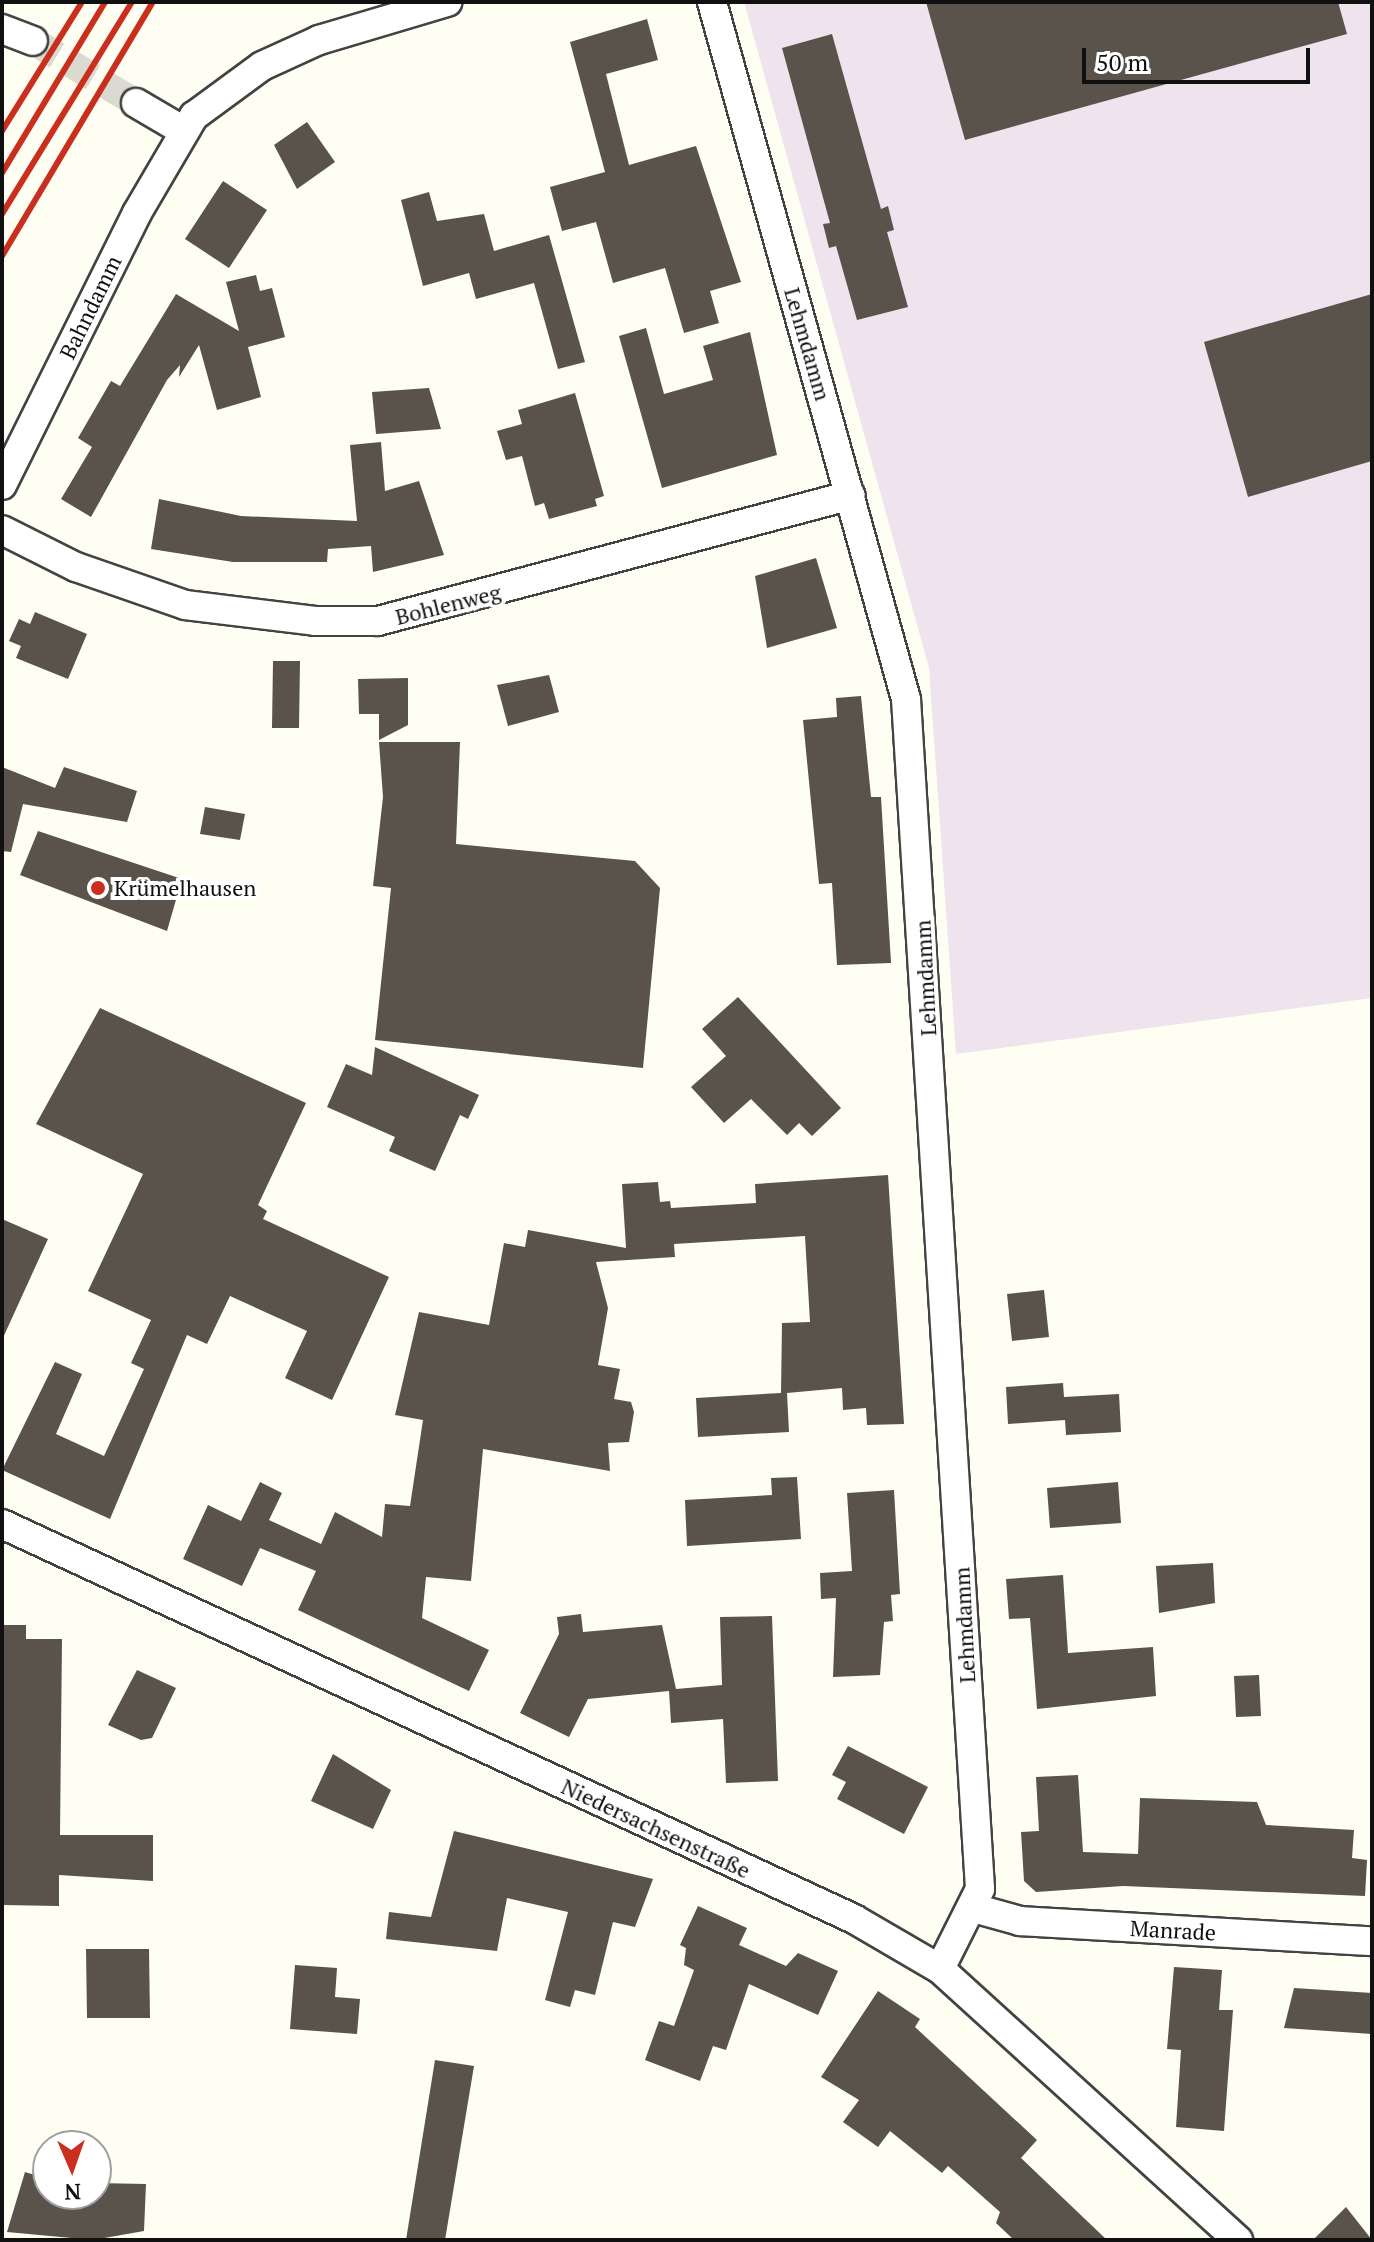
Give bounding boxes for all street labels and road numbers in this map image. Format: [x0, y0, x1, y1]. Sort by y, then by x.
street label: Bahndamm [54, 251, 126, 363]
street label: Lehmdamm [779, 284, 837, 404]
street label: Bohlenweg [393, 578, 503, 630]
street label: Lehmdamm [909, 919, 941, 1037]
street label: Lehmdamm [948, 1566, 980, 1684]
street label: Niedersachsenstraße [557, 1773, 755, 1883]
street label: Manrade [1129, 1915, 1217, 1945]

